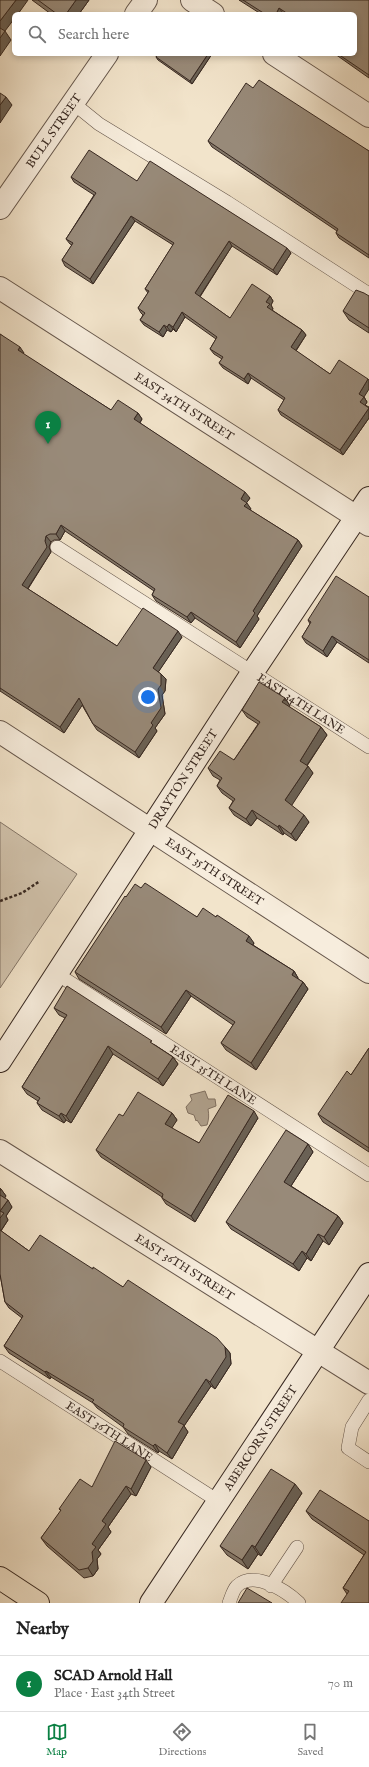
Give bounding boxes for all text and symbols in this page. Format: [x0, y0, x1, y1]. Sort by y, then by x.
search box [12, 12, 357, 56]
icon: search [26, 23, 48, 45]
text: Search here [58, 25, 129, 44]
street label: BULL STREET [23, 91, 85, 171]
street label: EAST 34TH STREET [131, 369, 237, 444]
pin: 1 [35, 411, 61, 444]
street label: EAST 34TH LANE [254, 670, 348, 738]
your location [138, 687, 158, 707]
street label: DRAYTON STREET [146, 727, 221, 832]
street label: EAST 35TH STREET [163, 835, 266, 909]
street label: EAST 35TH LANE [167, 1042, 259, 1108]
street label: EAST 36TH STREET [132, 1231, 237, 1304]
street label: ABERCORN STREET [220, 1383, 301, 1495]
street label: EAST 36TH LANE [63, 1398, 155, 1465]
text: Nearby [16, 1619, 69, 1640]
text: SCAD Arnold Hall [54, 1666, 172, 1685]
text: 1 [27, 1675, 31, 1692]
text: 70 m [328, 1675, 353, 1692]
text: Place · East 34th Street [54, 1685, 175, 1702]
tab: Map [46, 1721, 68, 1759]
tab: Directions [159, 1721, 206, 1759]
tab: Saved [297, 1721, 323, 1759]

